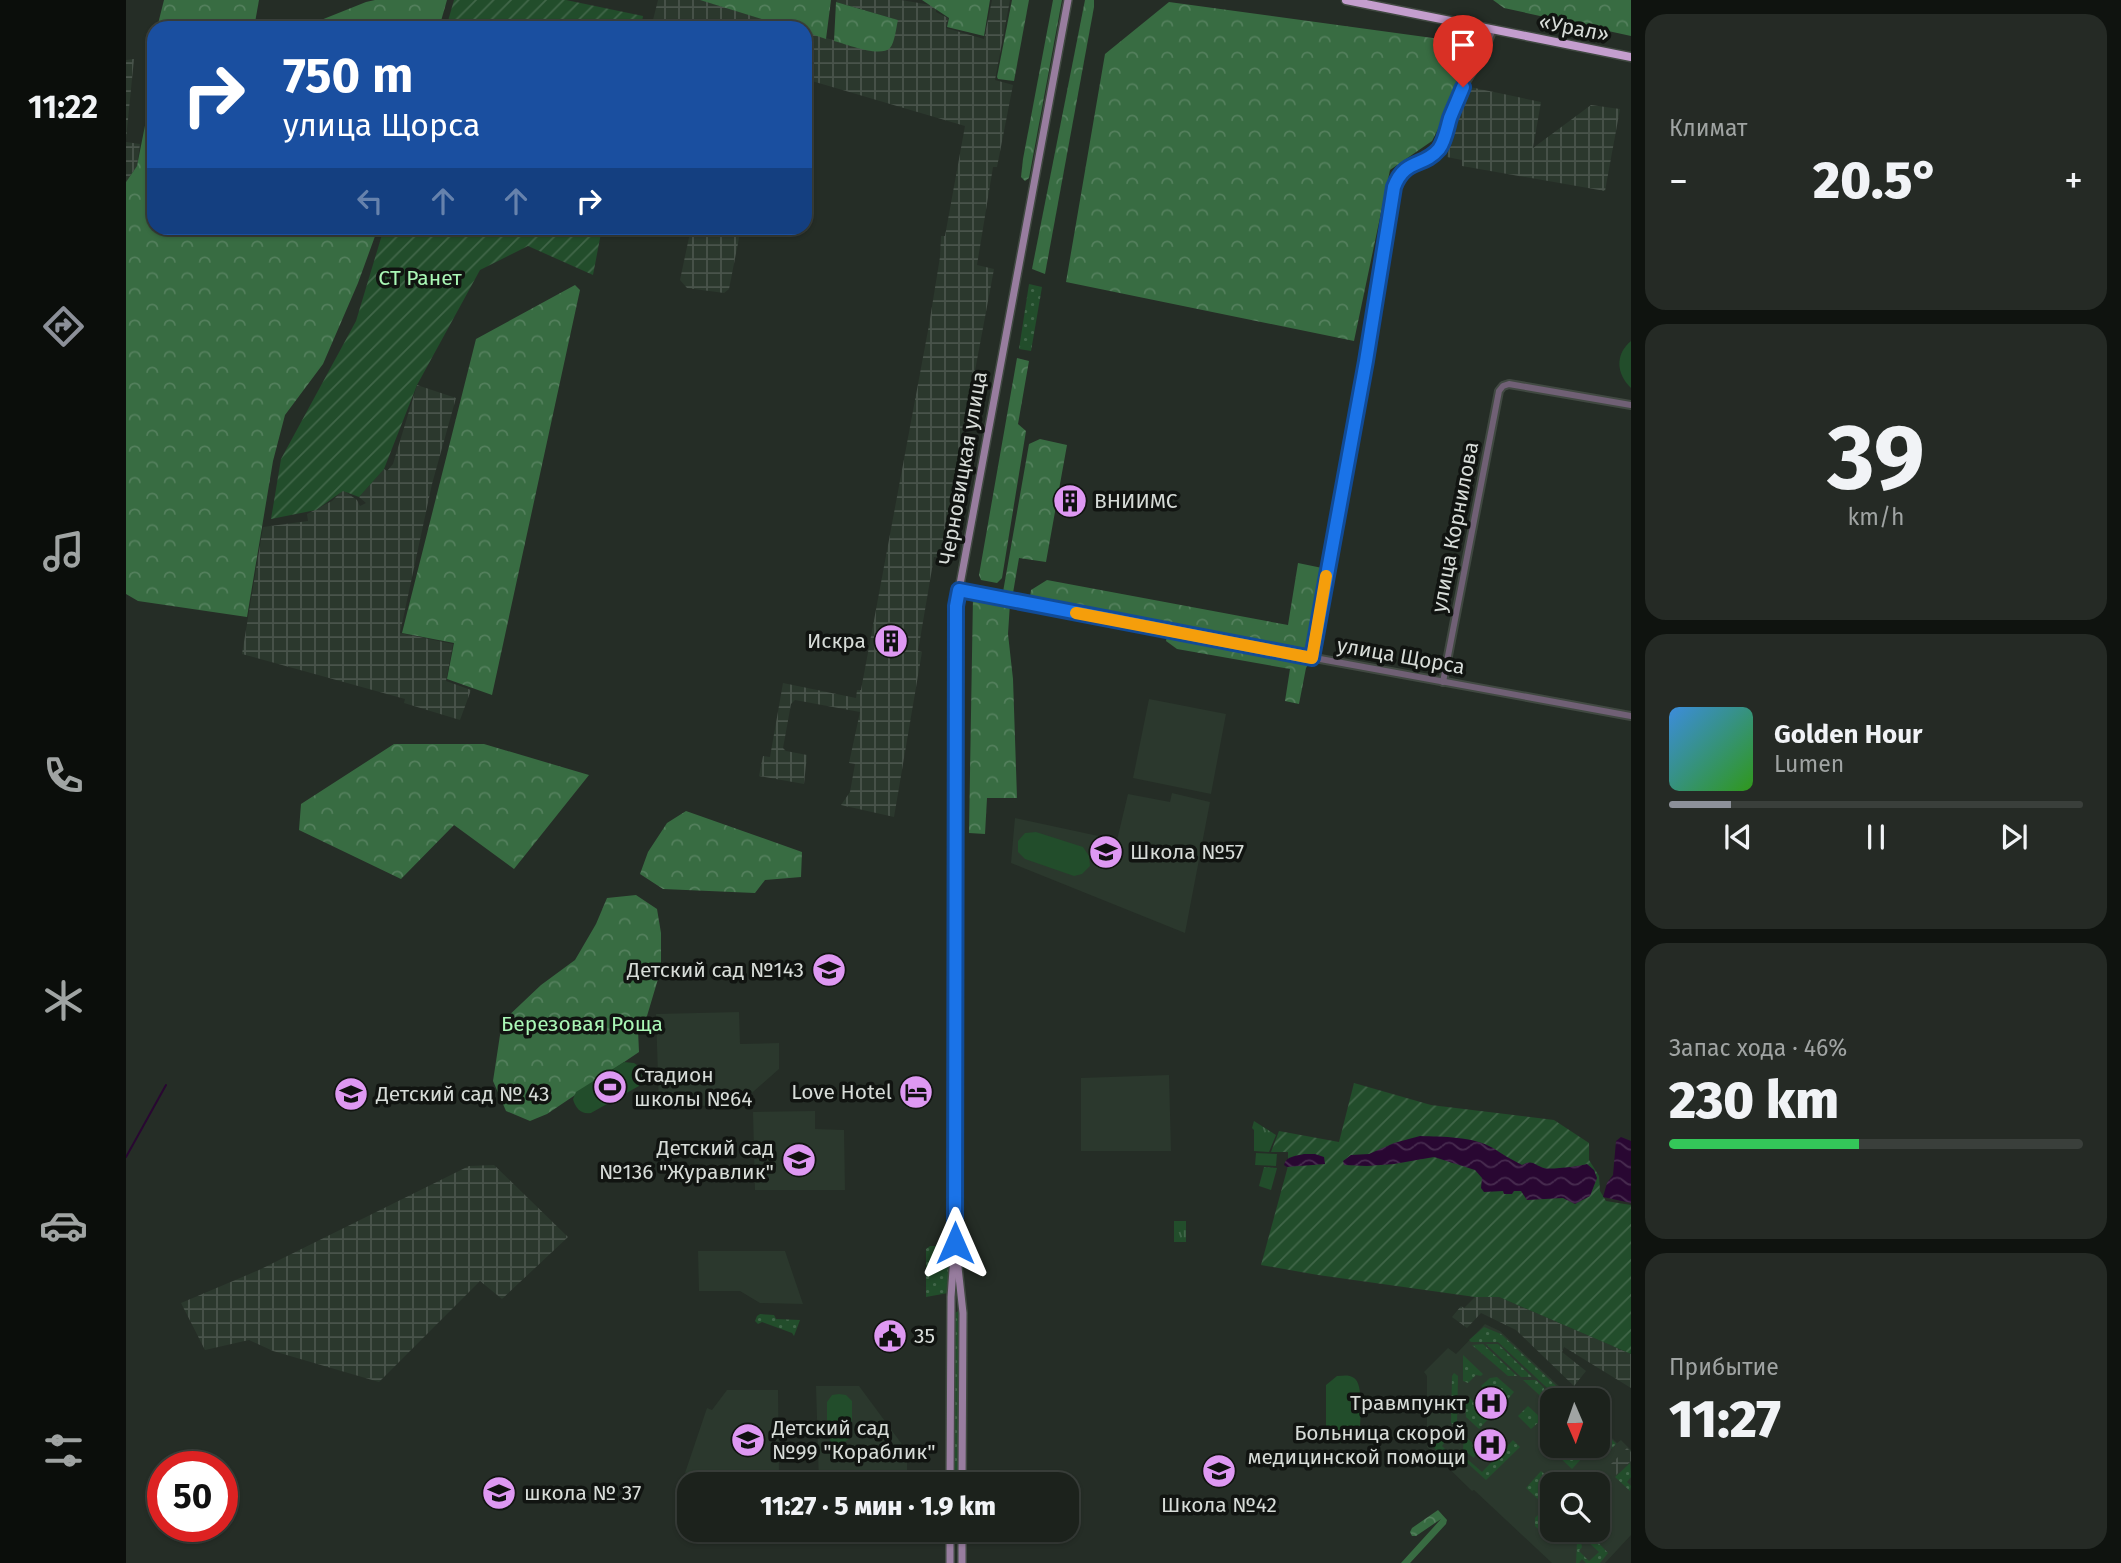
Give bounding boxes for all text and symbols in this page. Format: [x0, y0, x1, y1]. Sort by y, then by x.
street label: «Урал» [1537, 8, 1611, 48]
pin [1433, 15, 1493, 87]
icon: arrive [1444, 26, 1482, 64]
text: 750 m [283, 46, 413, 105]
icon: right [168, 49, 259, 140]
text: 11:22 [28, 88, 98, 126]
text: улица Щорса [283, 106, 480, 144]
text: Климат [1669, 114, 1747, 142]
text: 20.5° [1813, 149, 1939, 212]
text: − [1669, 158, 1688, 204]
text: + [2064, 158, 2083, 204]
icon: left [351, 182, 389, 220]
icon: ahead [424, 182, 462, 220]
icon: ahead [497, 182, 535, 220]
icon: right [570, 182, 608, 220]
park label: СТ Ранет [378, 265, 462, 291]
icon: directions [39, 302, 88, 351]
street label: Черновицкая улица [933, 369, 993, 567]
text: 39 [1827, 403, 1925, 512]
street label: улица Корнилова [1426, 439, 1484, 615]
building icon: ВНИИМС [1051, 482, 1089, 520]
place label: ВНИИМС [1094, 488, 1178, 514]
text: km/h [1848, 503, 1904, 531]
icon: music [39, 527, 88, 576]
building icon: Искра [872, 622, 910, 660]
place label: Искра [807, 628, 866, 654]
street label: улица Щорса [1335, 632, 1467, 680]
text: Golden Hour [1774, 719, 1922, 750]
text: Lumen [1774, 750, 1844, 778]
icon: phone [39, 751, 88, 800]
icon: previous [1719, 818, 1757, 856]
icon: pause [1857, 818, 1895, 856]
icon: next [1995, 818, 2033, 856]
school or university icon: Школа №57 [1087, 833, 1125, 871]
place label: Школа №57 [1130, 839, 1244, 865]
school or university icon: Детский сад №143 [810, 951, 848, 989]
place label: Детский сад №143 [626, 957, 804, 983]
icon: climate [39, 976, 88, 1025]
park label: Березовая Роща [501, 1011, 663, 1037]
text: Запас хода · 46% [1669, 1034, 1847, 1062]
place label: Стадион школы №64 [634, 1062, 752, 1112]
sports icon: Стадион школы №64 [591, 1068, 629, 1106]
text: 230 km [1669, 1069, 1839, 1132]
hotel icon: Love Hotel [897, 1073, 935, 1111]
school or university icon: Детский сад № 43 [332, 1075, 370, 1113]
place label: Love Hotel [791, 1079, 892, 1105]
place label: Детский сад № 43 [375, 1081, 549, 1107]
place label: Детский сад №136 "Журавлик" [599, 1135, 774, 1185]
school or university icon: Детский сад №136 "Журавлик" [780, 1141, 818, 1179]
icon: car [39, 1201, 88, 1250]
position arrow [918, 1206, 992, 1280]
public building icon: 35 [871, 1317, 909, 1355]
place label: 35 [914, 1323, 935, 1349]
text: Прибытие [1669, 1353, 1779, 1381]
hospital icon: Травмпункт [1472, 1384, 1510, 1422]
north arrow [1540, 1388, 1610, 1458]
map controls [1540, 1388, 1610, 1542]
text: 11:27 [1669, 1388, 1781, 1451]
place label: Травмпункт [1350, 1390, 1467, 1416]
place label: Детский сад №99 "Кораблик" [771, 1415, 936, 1465]
place label: Больница скорой медицинской помощи [1248, 1420, 1466, 1470]
school or university icon: Детский сад №99 "Кораблик" [729, 1421, 767, 1459]
icon: filters [39, 1426, 88, 1475]
hospital icon: Больница скорой медицинской помощи [1471, 1426, 1509, 1464]
speed limit sign: 50 [147, 1451, 238, 1542]
school or university icon: Школа №42 [1200, 1452, 1238, 1490]
button: search [1540, 1472, 1610, 1542]
school or university icon: школа № 37 [480, 1474, 518, 1512]
place label: школа № 37 [524, 1480, 641, 1506]
text: 11:27 · 5 мин · 1.9 km [760, 1491, 996, 1522]
place label: Школа №42 [1161, 1492, 1277, 1518]

